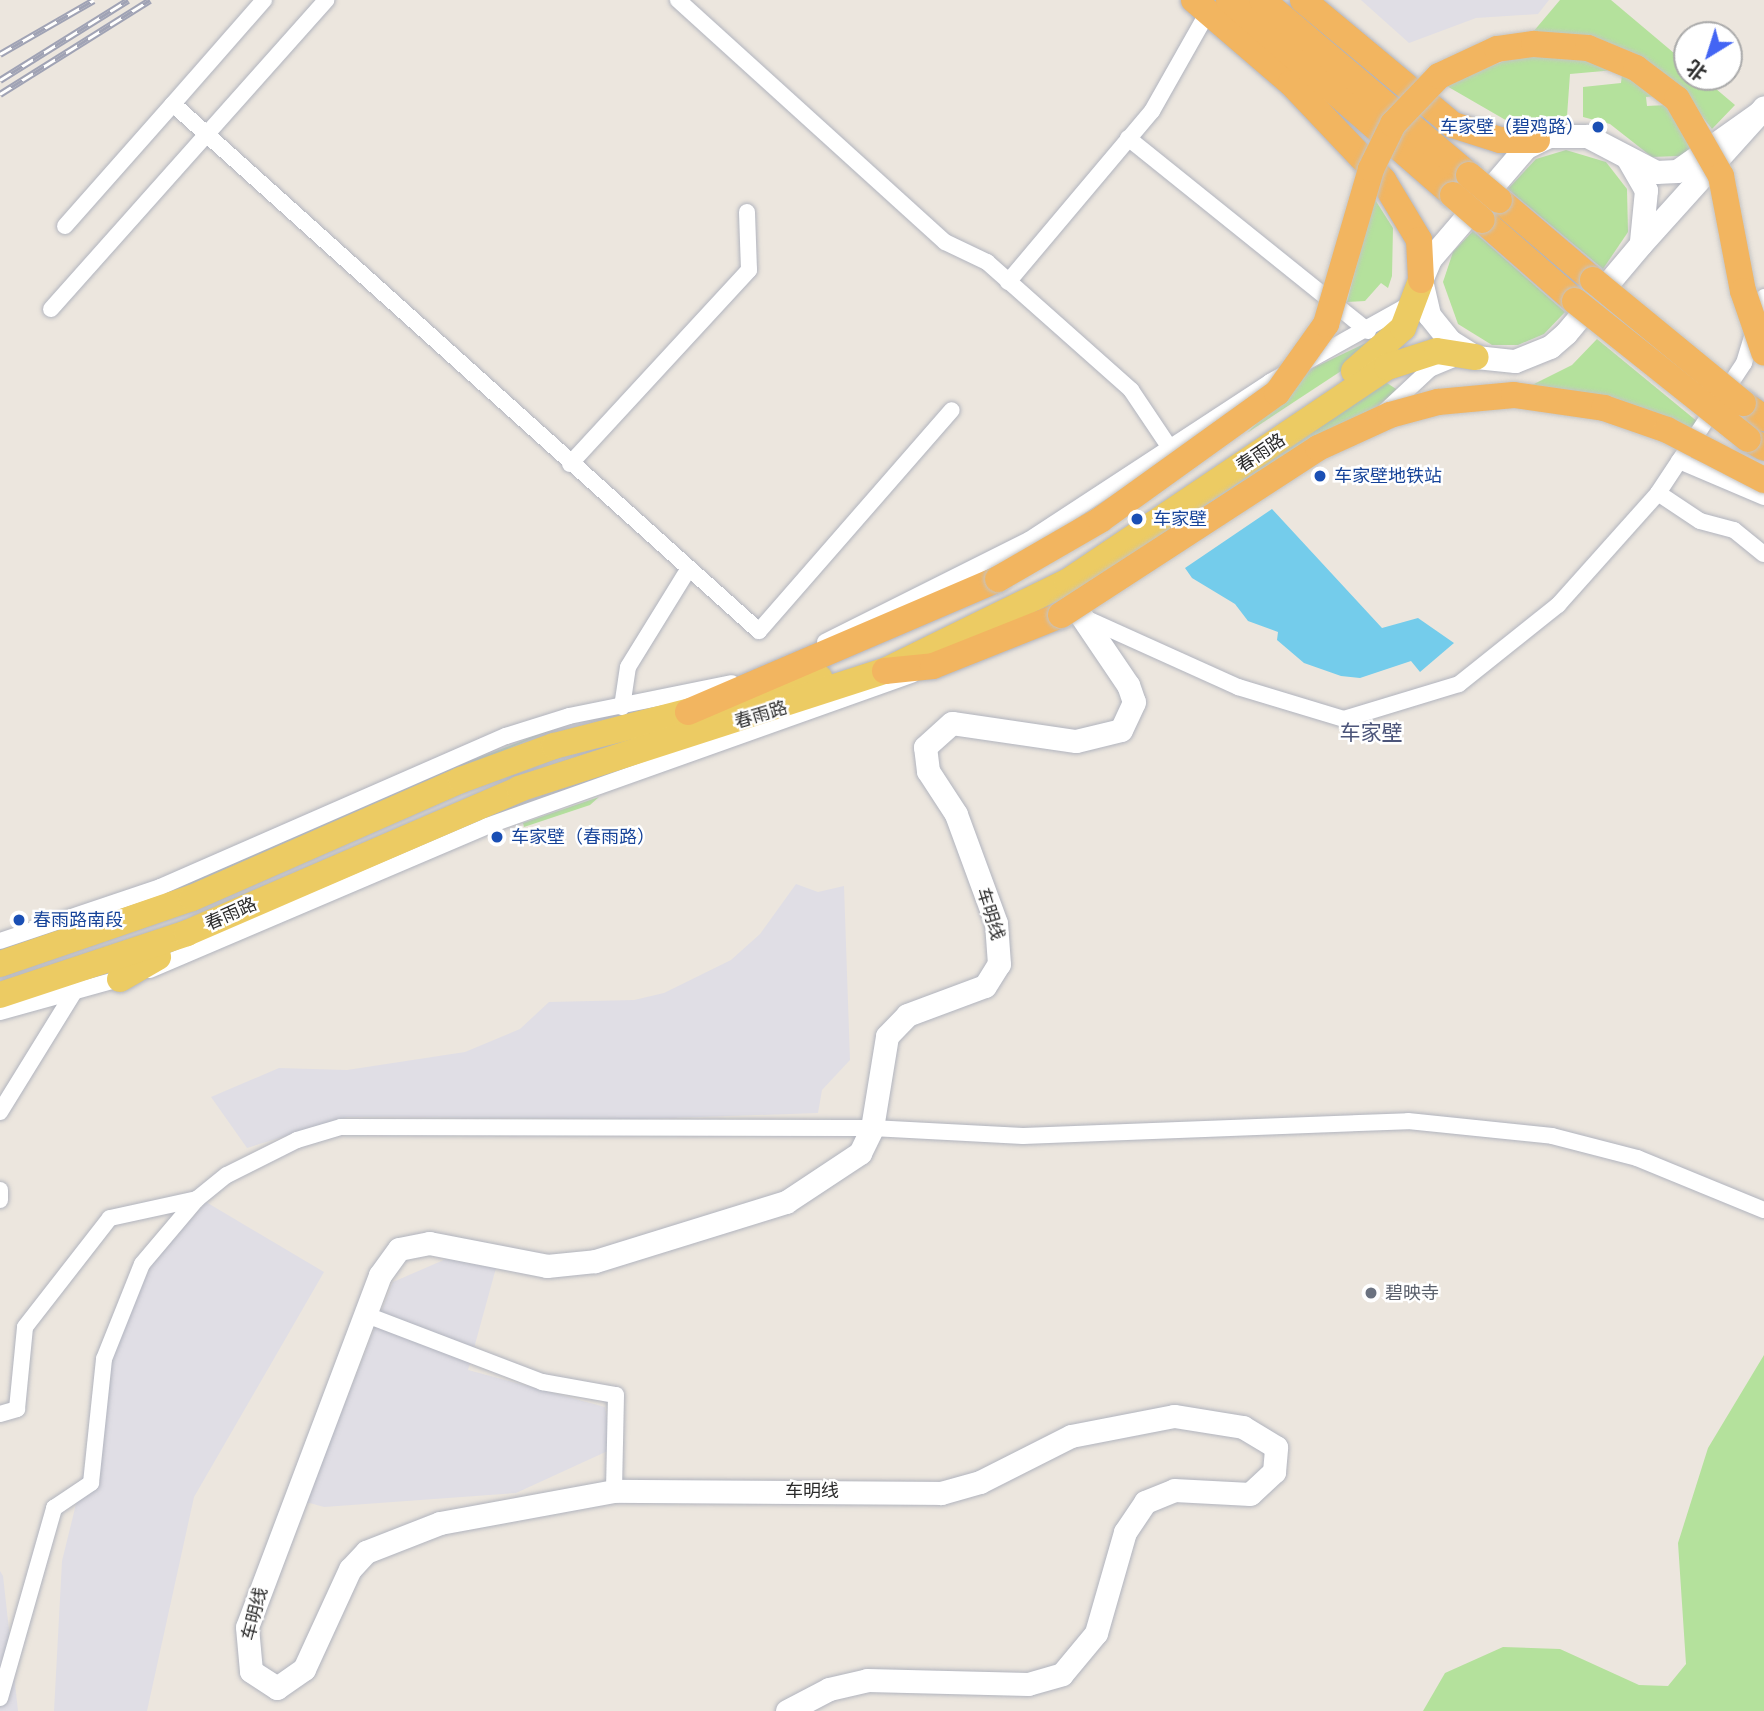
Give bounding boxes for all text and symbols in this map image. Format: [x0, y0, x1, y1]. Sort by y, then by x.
north arrow [1673, 21, 1743, 91]
text: 北 [1681, 56, 1711, 86]
place label: 车家壁（碧鸡路） [1440, 116, 1584, 138]
marker: 车家壁（碧鸡路） [1590, 119, 1606, 135]
street label: 春雨路 [1233, 429, 1289, 477]
place label: 车家壁地铁站 [1334, 465, 1442, 487]
marker: 车家壁地铁站 [1312, 468, 1328, 484]
place label: 车家壁 [1153, 508, 1207, 530]
marker: 车家壁 [1127, 509, 1147, 529]
street label: 春雨路 [732, 697, 790, 733]
district label: 车家壁 [1340, 719, 1402, 745]
place label: 车家壁（春雨路） [511, 826, 655, 848]
marker: 车家壁（春雨路） [489, 829, 505, 845]
street label: 车明线 [972, 885, 1008, 943]
street label: 春雨路 [202, 893, 260, 935]
place label: 春雨路南段 [33, 909, 123, 931]
marker: 春雨路南段 [11, 912, 27, 928]
place label: 碧映寺 [1385, 1282, 1439, 1304]
marker: 碧映寺 [1363, 1285, 1379, 1301]
street label: 车明线 [785, 1480, 839, 1502]
street label: 车明线 [238, 1585, 272, 1643]

